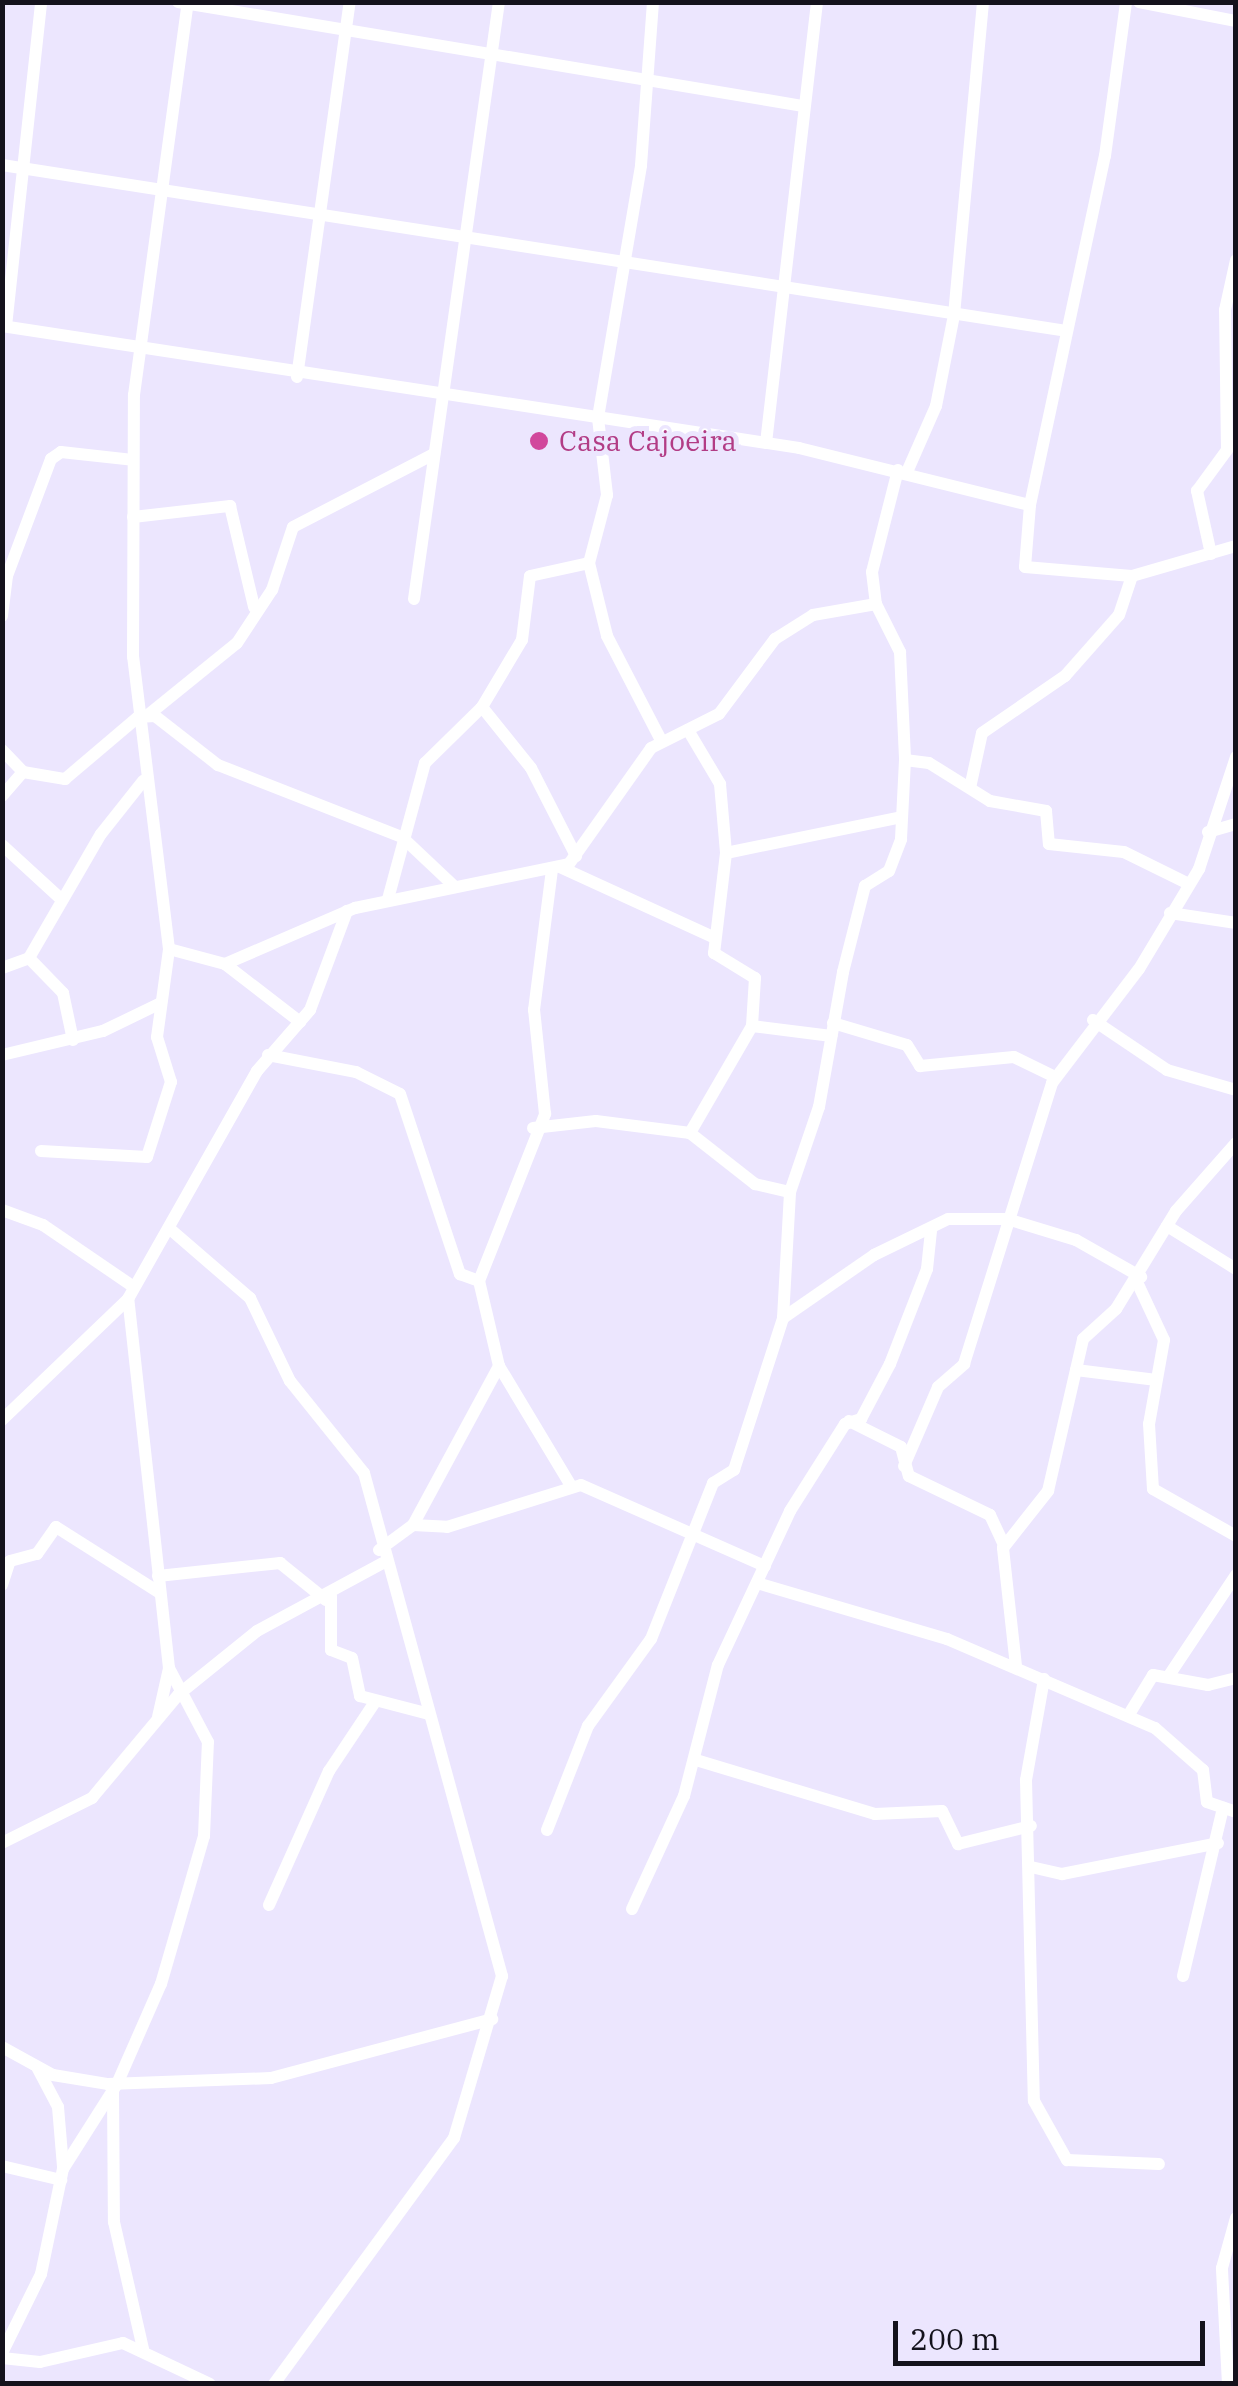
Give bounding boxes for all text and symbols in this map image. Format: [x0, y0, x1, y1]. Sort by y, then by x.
place label: Casa Cajoeira [559, 424, 737, 458]
marker: Casa Cajoeira [528, 430, 550, 452]
scale bar [898, 2301, 1210, 2363]
text: 200 m [910, 2319, 1000, 2358]

